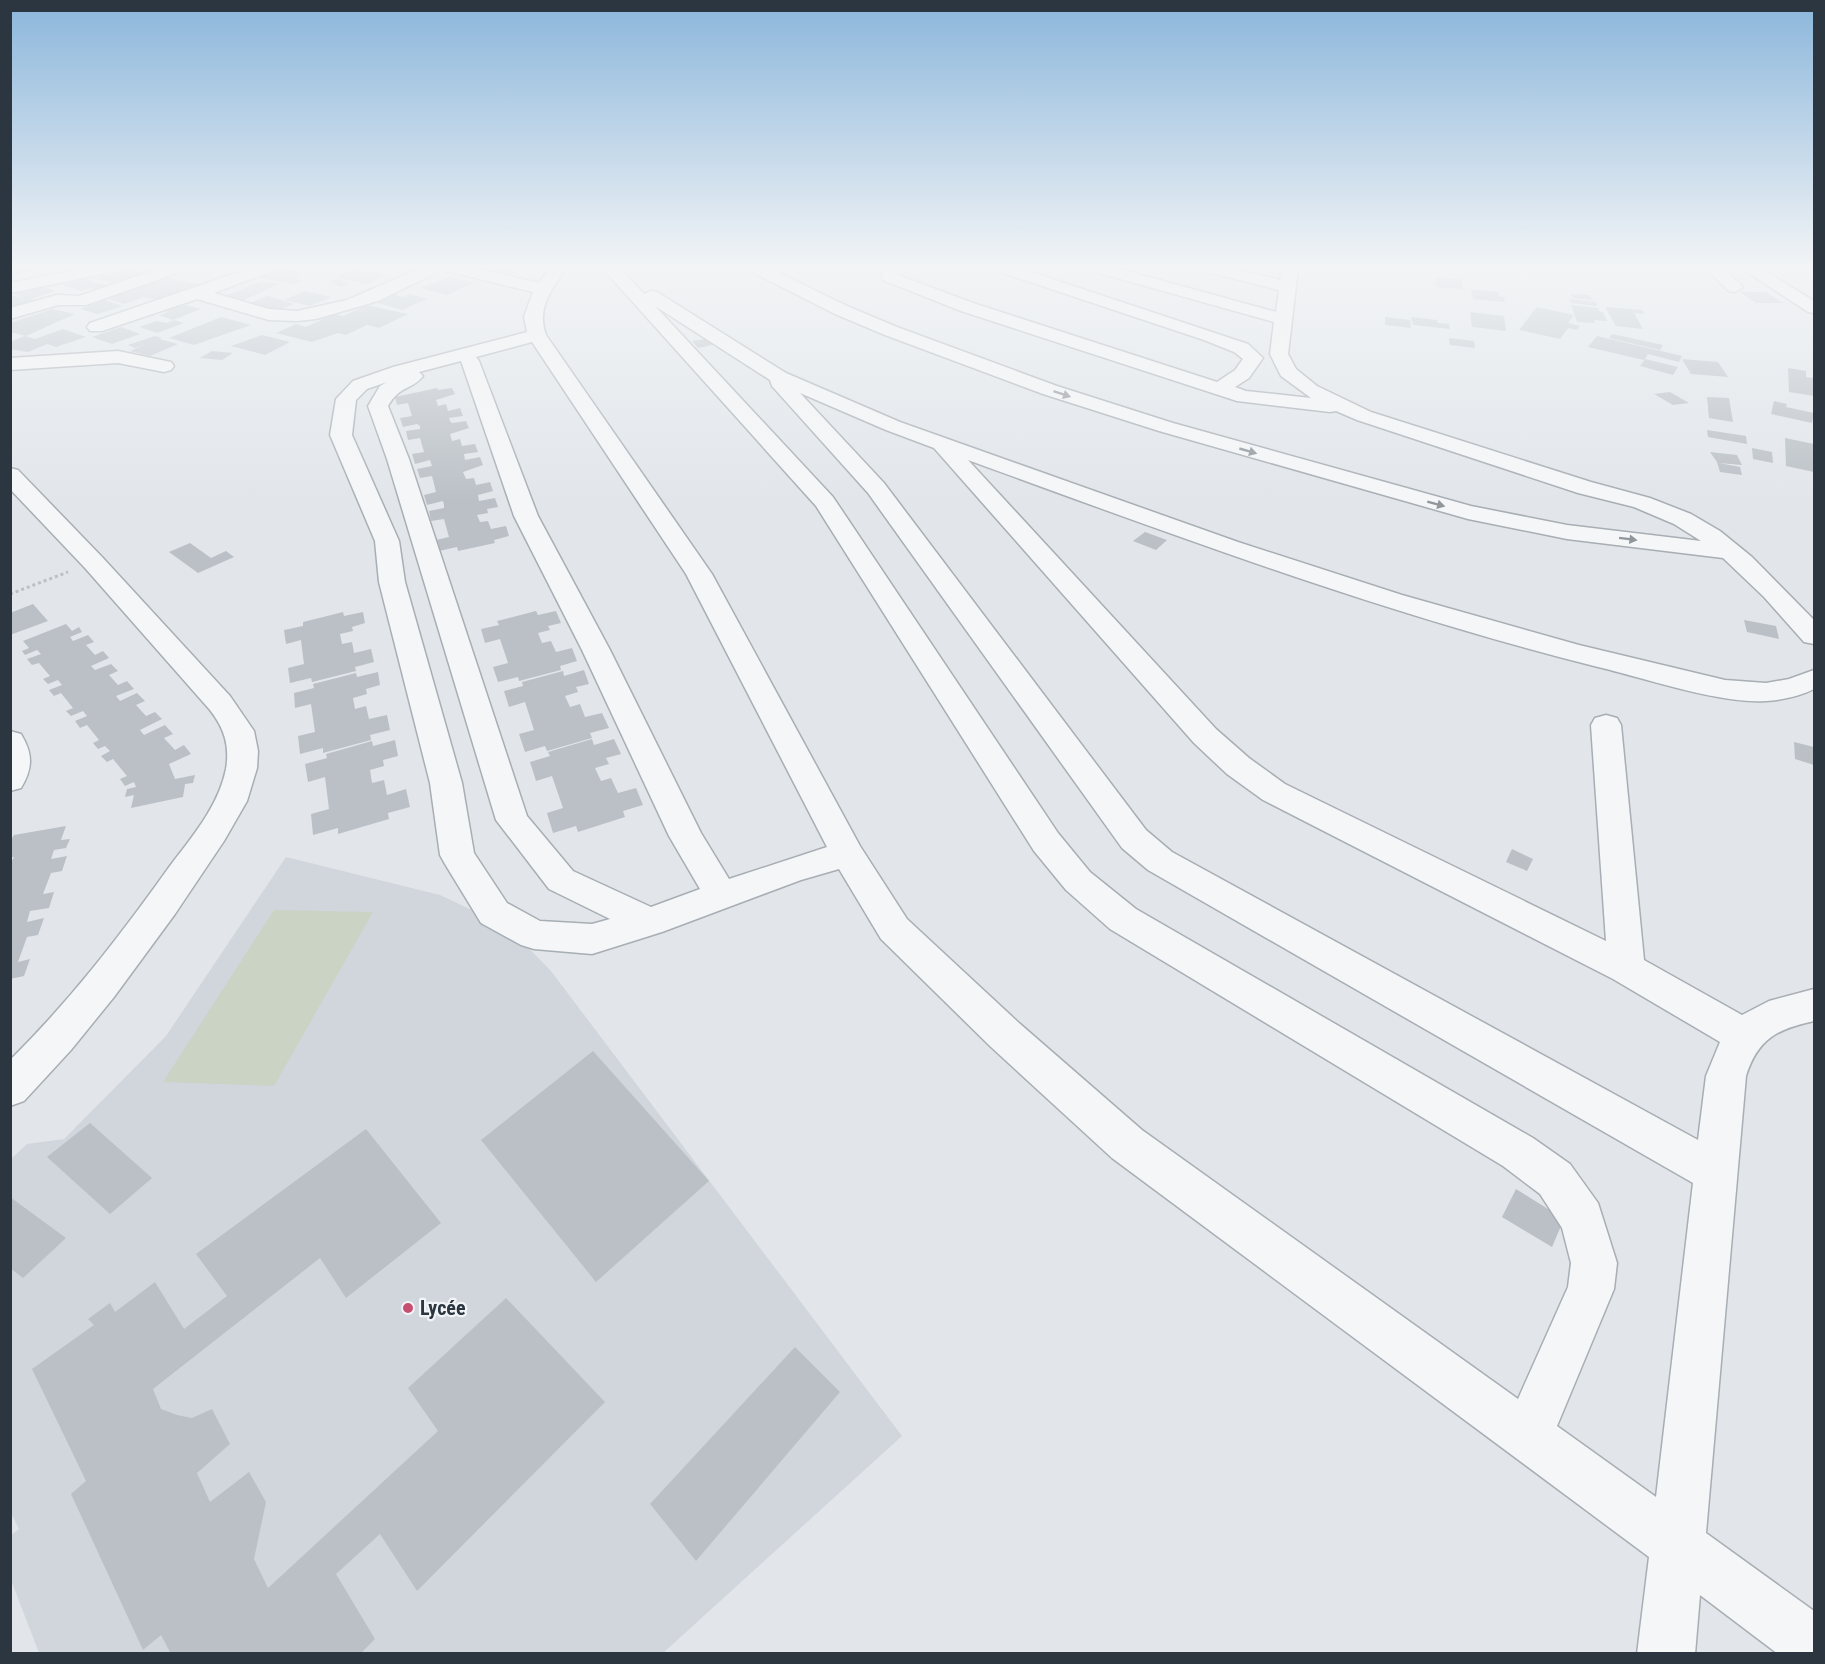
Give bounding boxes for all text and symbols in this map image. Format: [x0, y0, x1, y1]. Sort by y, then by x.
one-way arrow [1053, 389, 1071, 399]
one-way arrow [1240, 447, 1258, 456]
one-way arrow [1427, 499, 1445, 509]
one-way arrow [1618, 534, 1637, 544]
place label: Lycée [420, 1296, 466, 1320]
marker: Lycée [401, 1301, 415, 1315]

